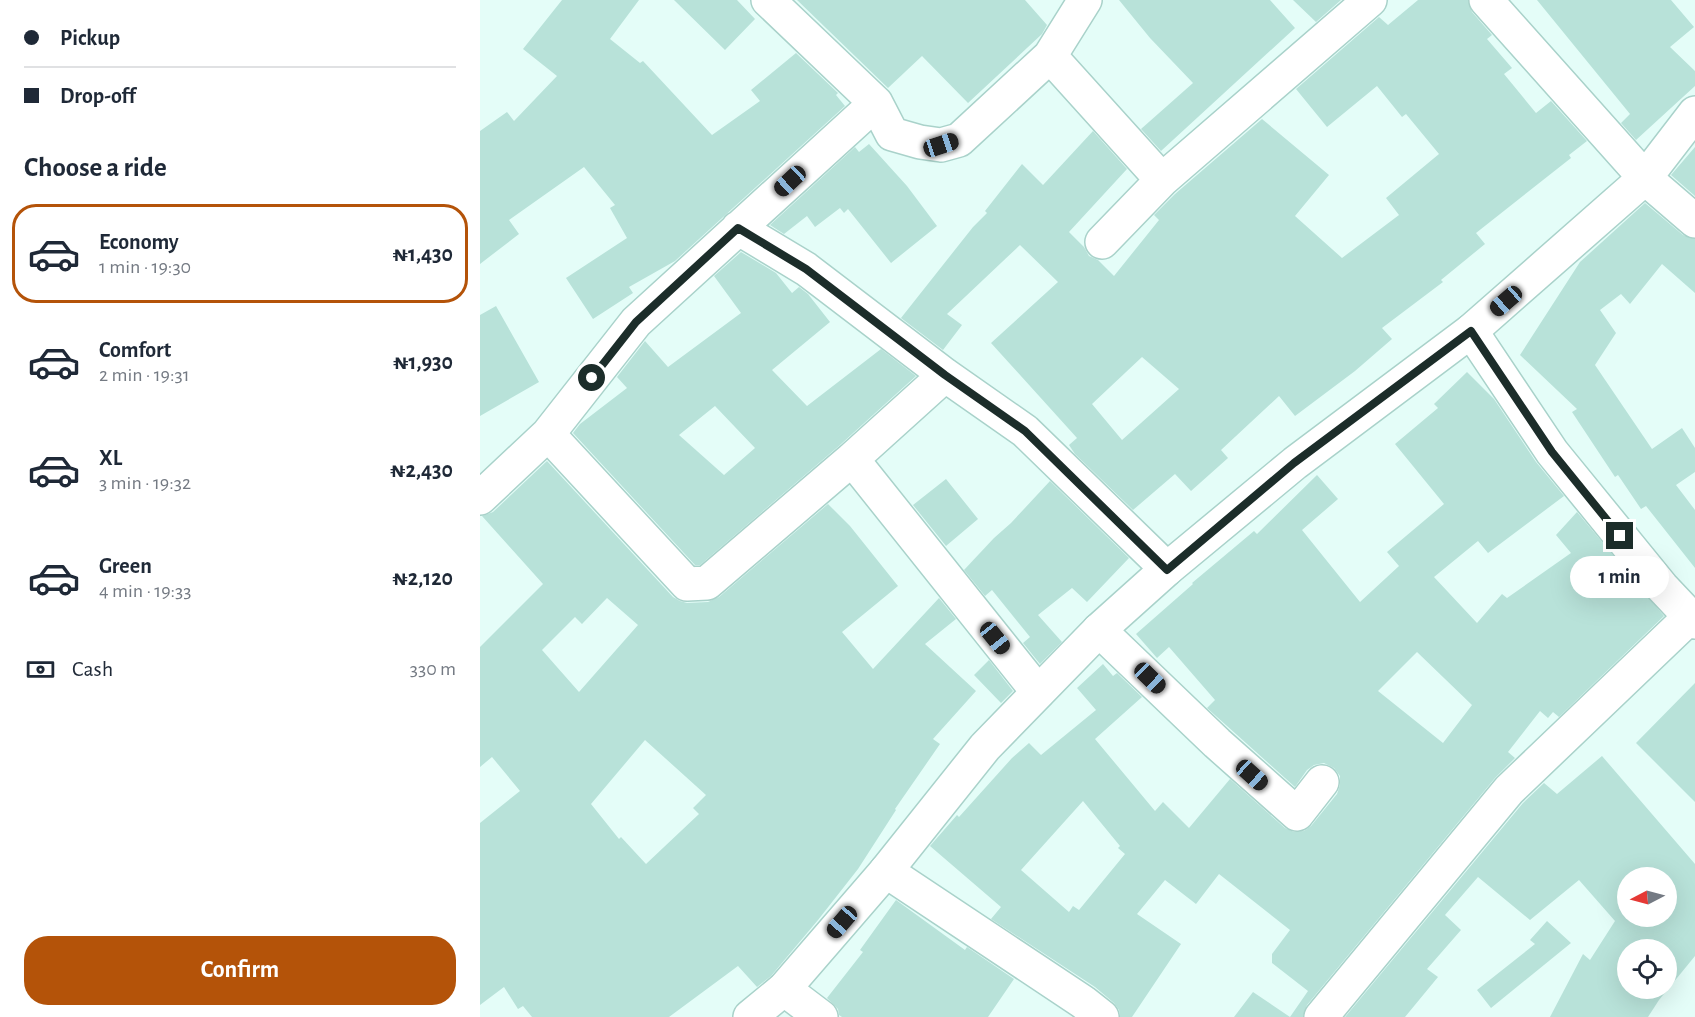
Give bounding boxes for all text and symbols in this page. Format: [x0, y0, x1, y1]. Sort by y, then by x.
text: Pickup [60, 27, 120, 49]
text: Drop-off [60, 85, 136, 107]
car [921, 131, 961, 159]
text: Choose a ride [24, 154, 167, 181]
car [771, 162, 809, 200]
icon: car [27, 227, 81, 281]
text: Economy [99, 231, 179, 253]
text: ₦1,430 [393, 243, 453, 265]
text: 1 min · 19:30 [99, 257, 191, 277]
car [1487, 282, 1525, 320]
icon: car [27, 335, 81, 389]
text: Comfort [99, 339, 171, 361]
text: ₦1,930 [393, 351, 453, 373]
route start [578, 364, 605, 391]
text: 2 min · 19:31 [99, 365, 190, 385]
icon: car [27, 443, 81, 497]
text: XL [99, 447, 122, 469]
text: ₦2,430 [390, 459, 453, 481]
text: 3 min · 19:32 [99, 473, 191, 493]
route end [1606, 522, 1633, 549]
icon: car [27, 551, 81, 605]
text: Green [99, 555, 152, 577]
callout: 1 min [1570, 557, 1670, 599]
text: ₦2,120 [392, 567, 453, 589]
text: 1 min [1598, 567, 1641, 587]
text: 4 min · 19:33 [99, 581, 192, 601]
car [977, 618, 1013, 658]
icon: cash [24, 653, 57, 686]
text: Cash [72, 658, 113, 680]
text: 330 m [410, 659, 456, 679]
car [1131, 659, 1169, 697]
car [1233, 756, 1271, 794]
north arrow [1617, 867, 1677, 927]
map controls [1617, 867, 1677, 999]
car [823, 903, 861, 941]
button: Confirm [24, 936, 456, 1005]
button: locate [1617, 939, 1677, 999]

